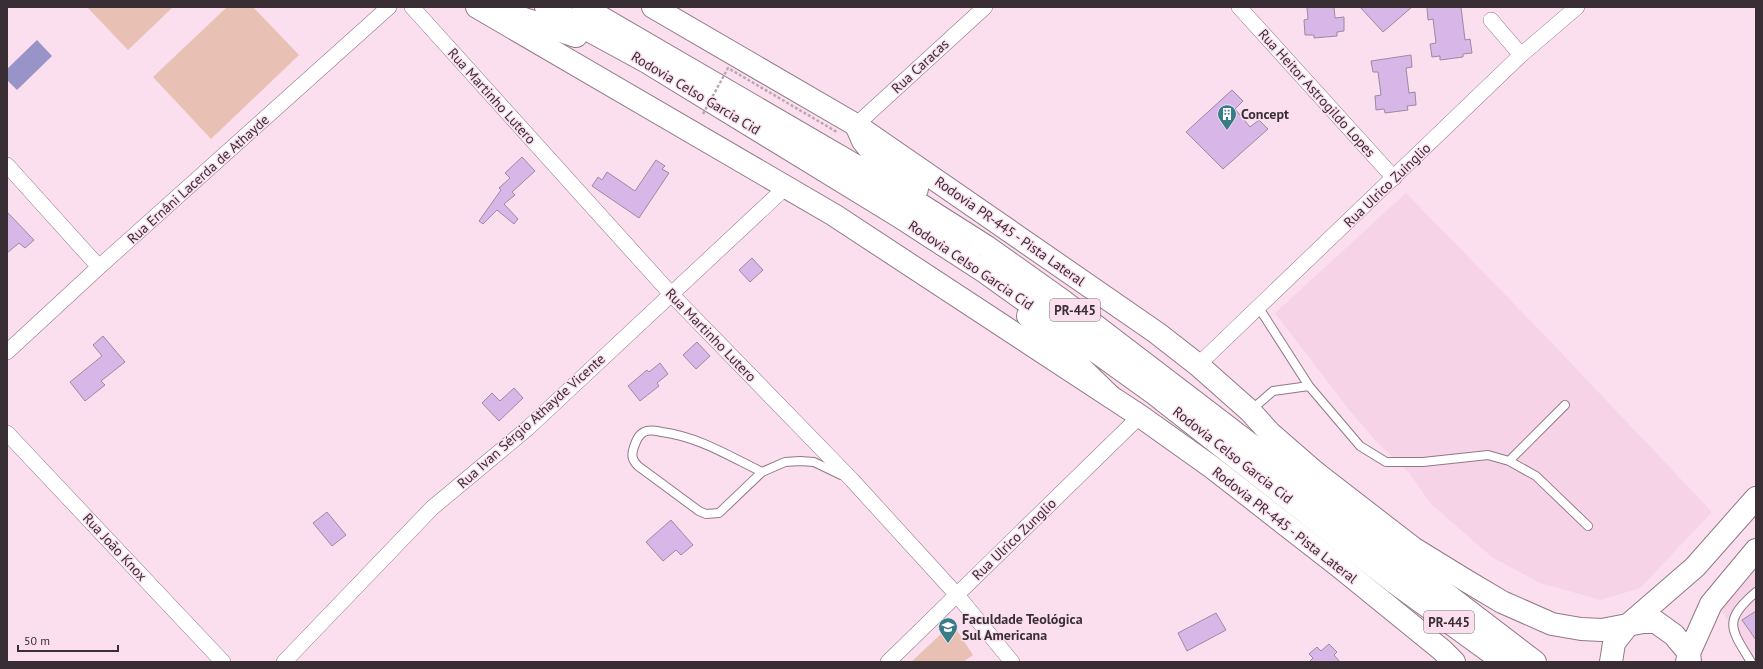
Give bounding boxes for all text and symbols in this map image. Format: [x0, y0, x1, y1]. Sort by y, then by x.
street label: Rua Heitor Astrogildo Lopes [1255, 25, 1379, 161]
street label: Rua Caracas [888, 35, 953, 97]
street label: Rua Martinho Lutero [444, 44, 540, 148]
street label: Rodovia Celso Garcia Cid [628, 47, 764, 139]
building icon: Concept [1216, 103, 1238, 131]
place label: Concept [1241, 105, 1289, 123]
street label: Rua Ernâni Lacerda de Athayde [123, 110, 273, 248]
street label: Rua Ulrico Zuinglio [1340, 139, 1434, 231]
street label: Rodovia PR-445 - Pista Lateral [931, 172, 1089, 290]
street label: Rodovia Celso Garcia Cid [905, 216, 1037, 314]
street label: Rua Martinho Lutero [662, 284, 760, 386]
road number: PR-445 [1050, 299, 1100, 321]
street label: Rua Ivan Sérgio Athayde Vicente [453, 350, 609, 492]
street label: Rodovia Celso Garcia Cid [1169, 403, 1297, 507]
street label: Rodovia PR-445 - Pista Lateral [1209, 463, 1361, 587]
street label: Rua Ulrico Zunglio [968, 494, 1060, 584]
street label: Rua João Knox [79, 509, 151, 585]
place label: Faculdade Teológica Sul Americana [962, 610, 1083, 644]
road number: PR-445 [1424, 611, 1474, 633]
school or university icon: Faculdade Teológica Sul Americana [937, 616, 959, 644]
scale bar [18, 627, 118, 653]
text: 50 m [24, 633, 50, 648]

